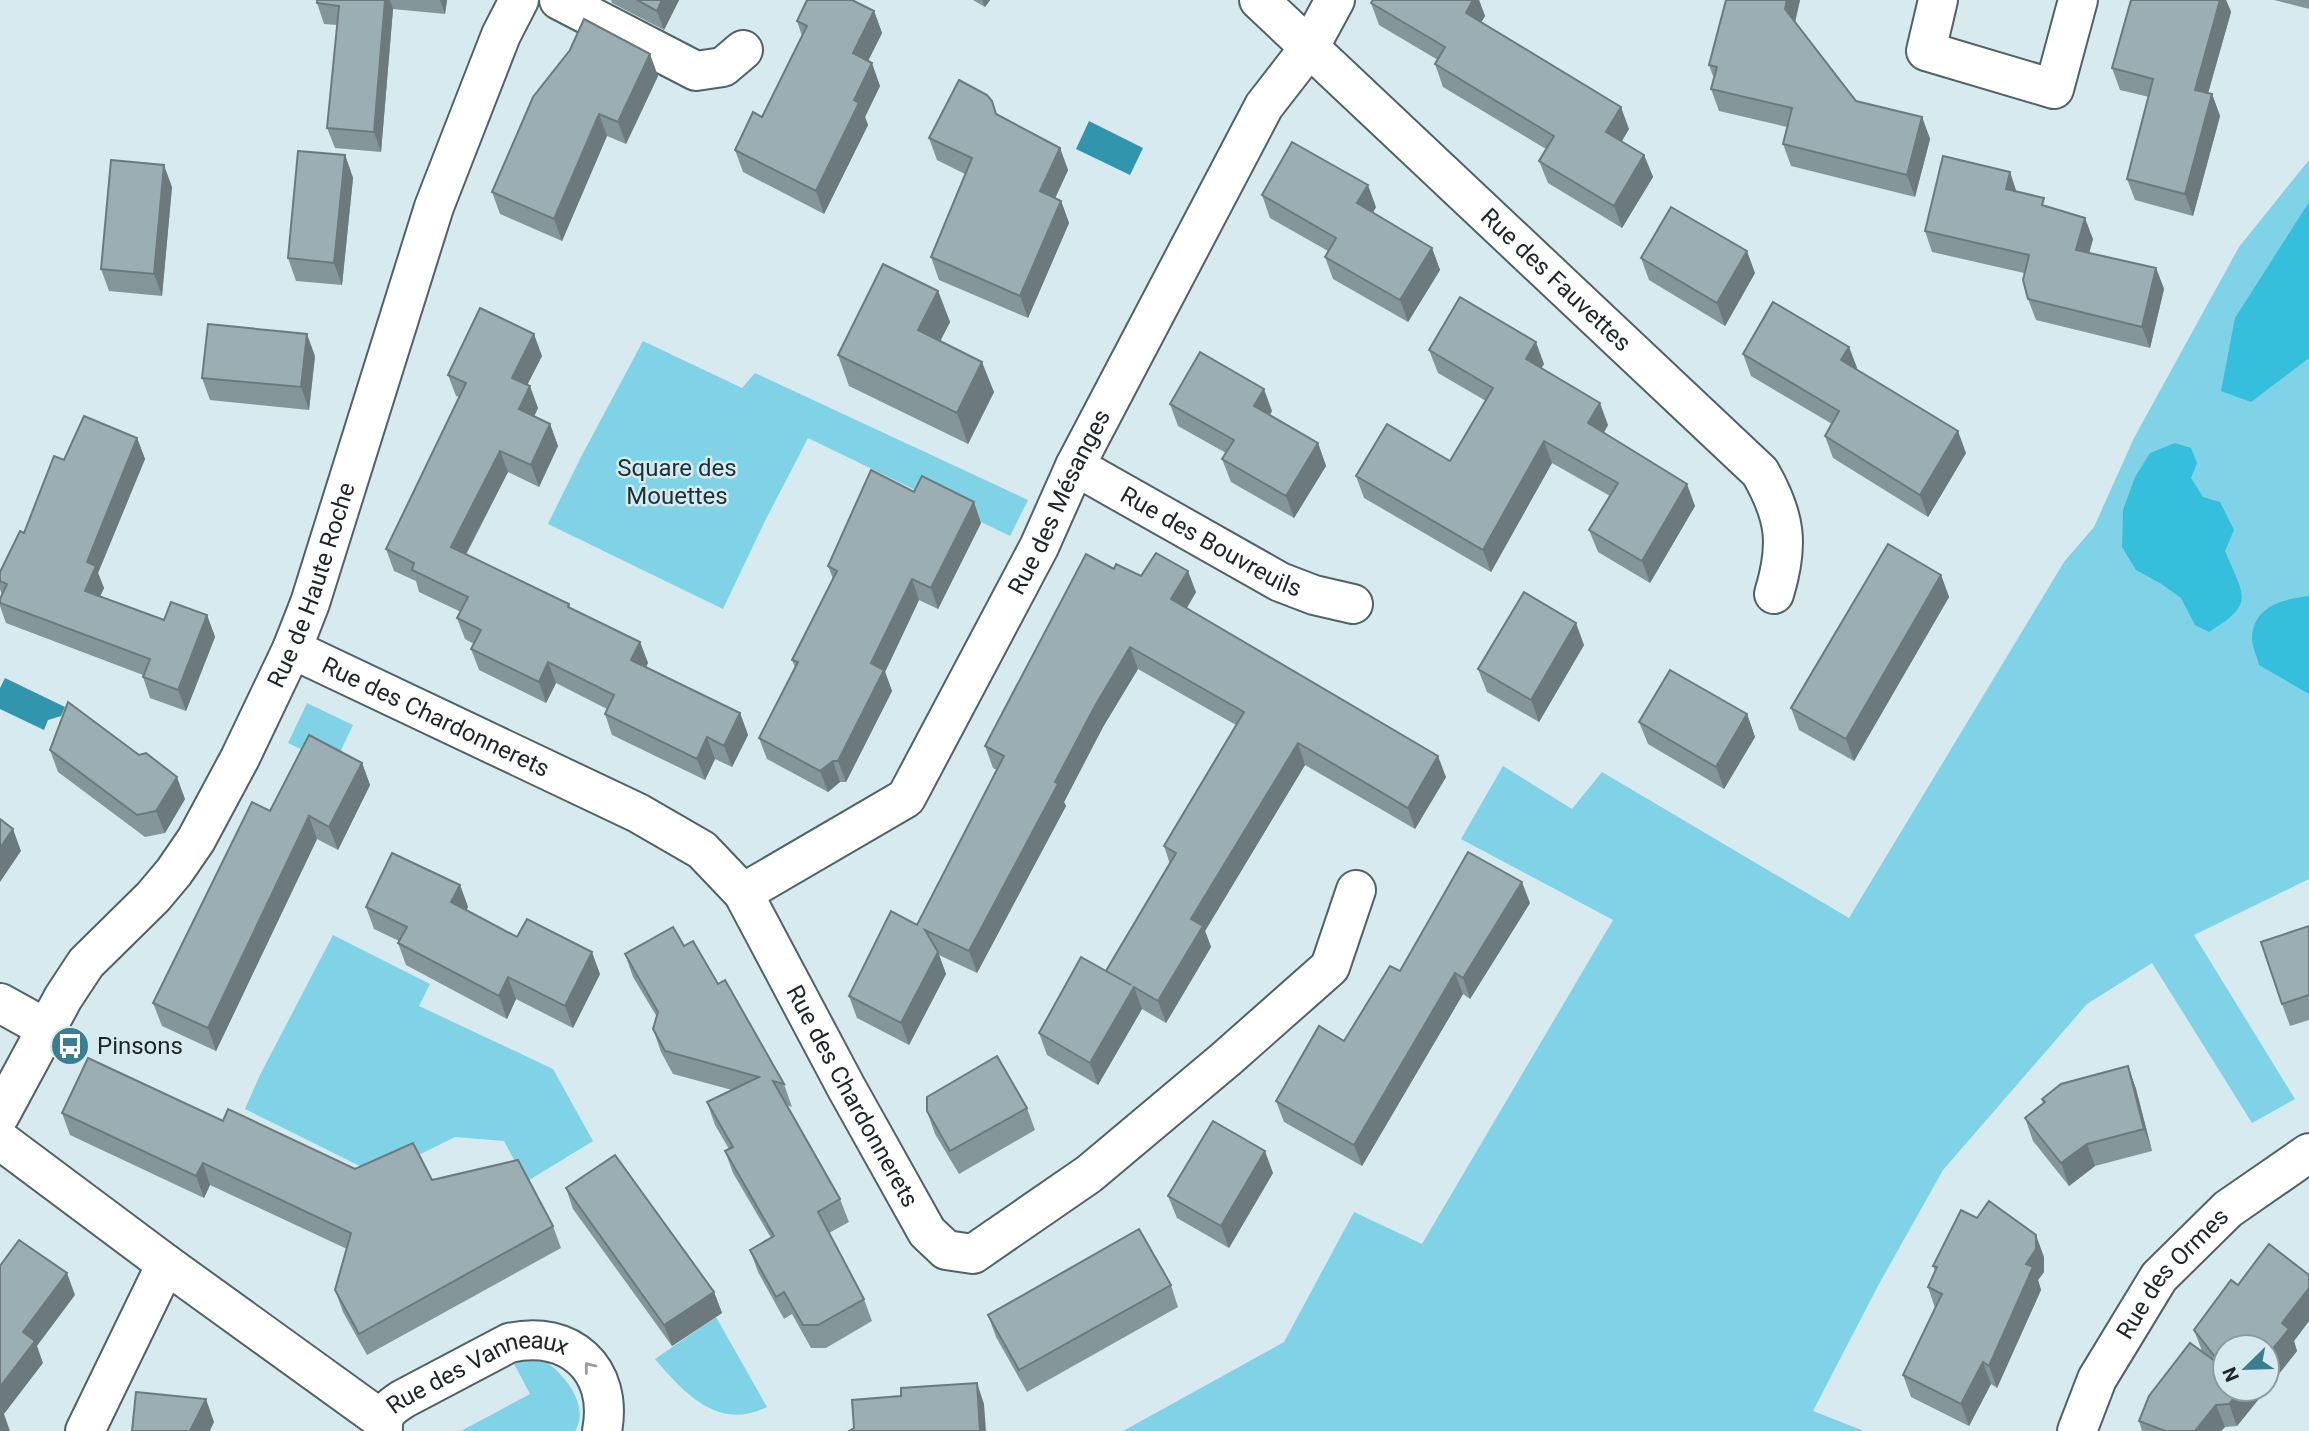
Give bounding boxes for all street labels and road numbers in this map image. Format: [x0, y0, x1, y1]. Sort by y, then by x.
street label: Rue des Fauvettes [1475, 203, 1637, 357]
street label: Rue des Mésanges [1002, 405, 1116, 599]
street label: Rue de Haute Roche [262, 479, 361, 692]
street label: Rue des Bouvreuils [1116, 481, 1305, 603]
street label: Rue des Chardonnerets [317, 651, 554, 783]
street label: Rue des Chardonnerets [781, 980, 924, 1212]
street label: Rue des Ormes [2111, 1202, 2234, 1344]
street label: Rue des Vanneaux [381, 1326, 573, 1420]

